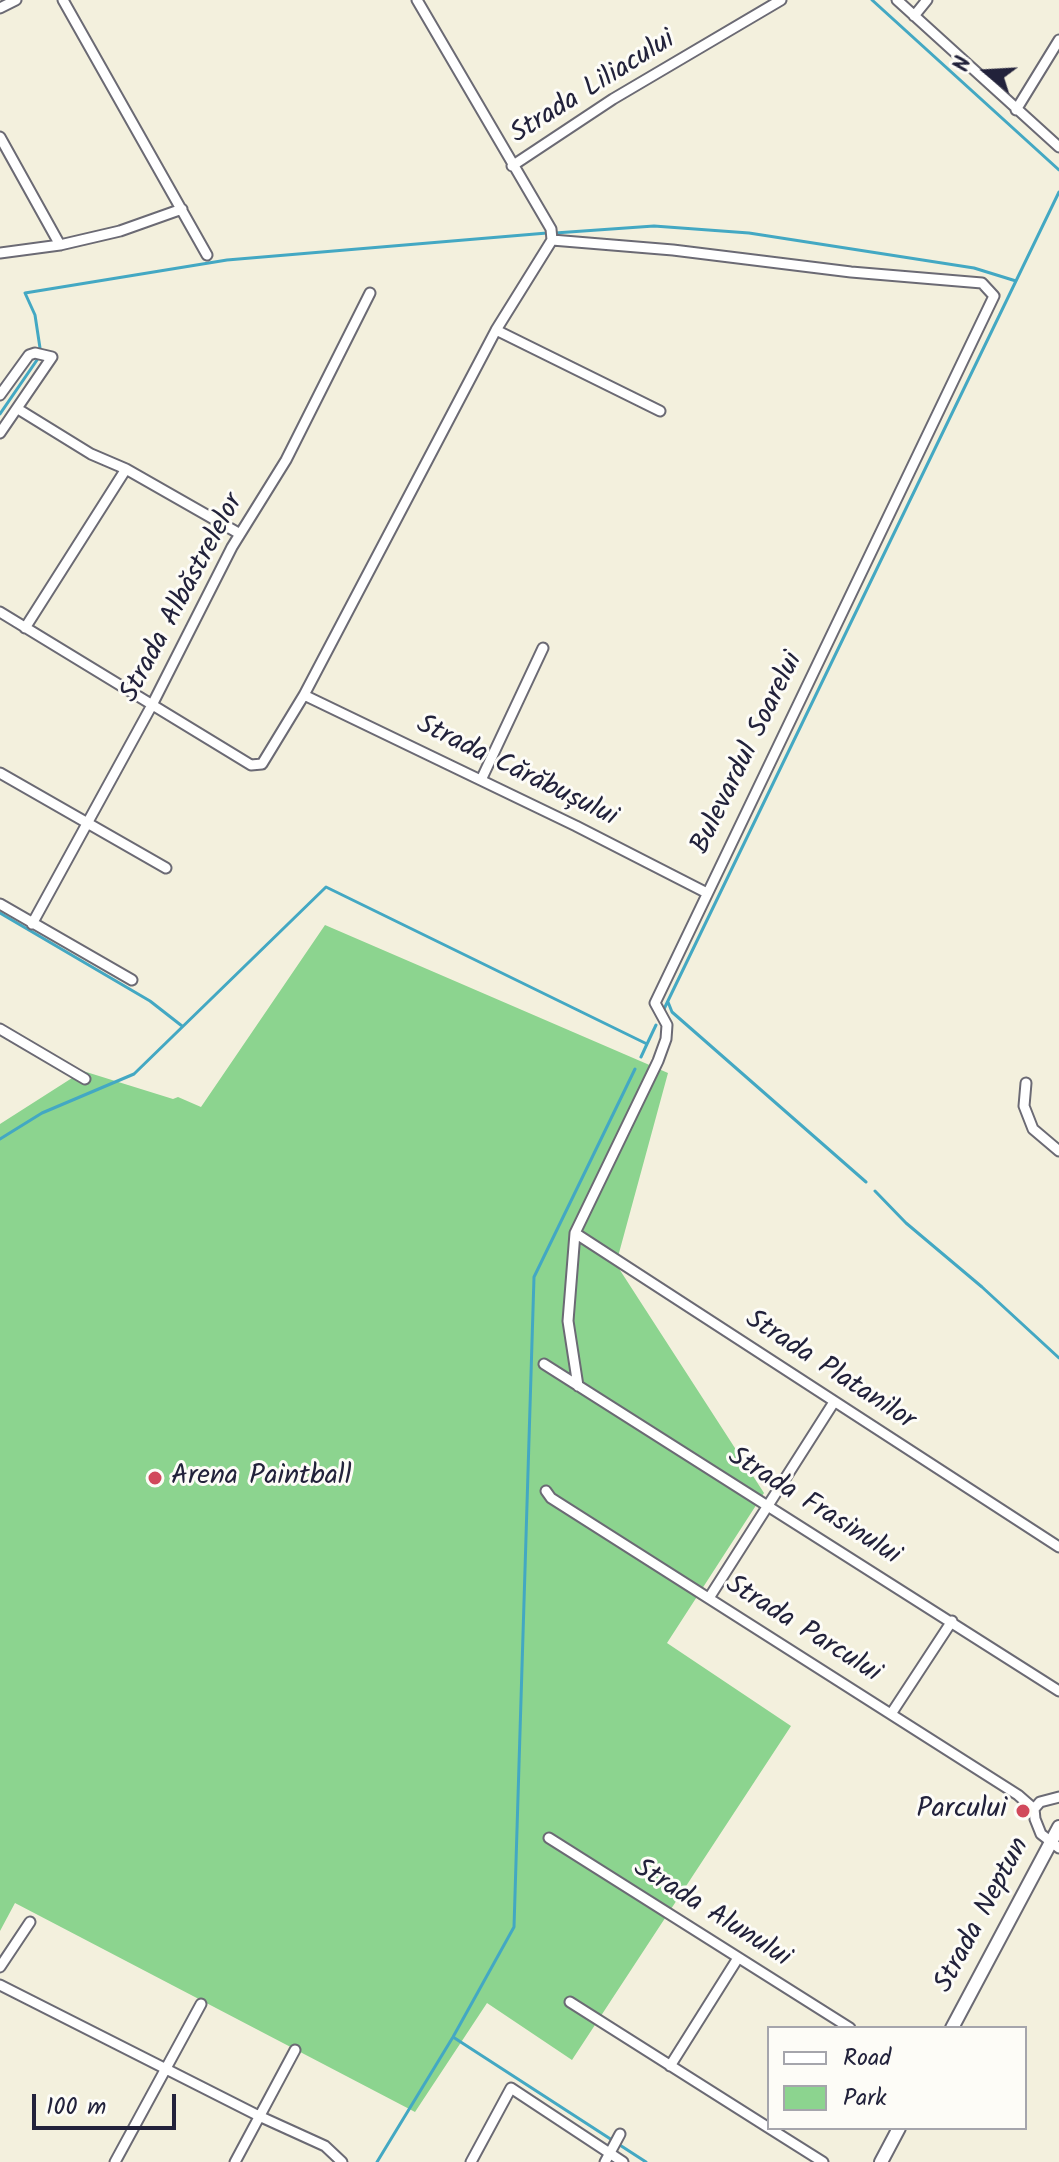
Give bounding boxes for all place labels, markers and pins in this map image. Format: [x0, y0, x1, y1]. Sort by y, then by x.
place label: Arena Paintball [171, 1461, 351, 1495]
marker: Arena Paintball [146, 1469, 164, 1487]
place label: Parcului [916, 1794, 1007, 1828]
marker: Parcului [1014, 1802, 1032, 1820]

